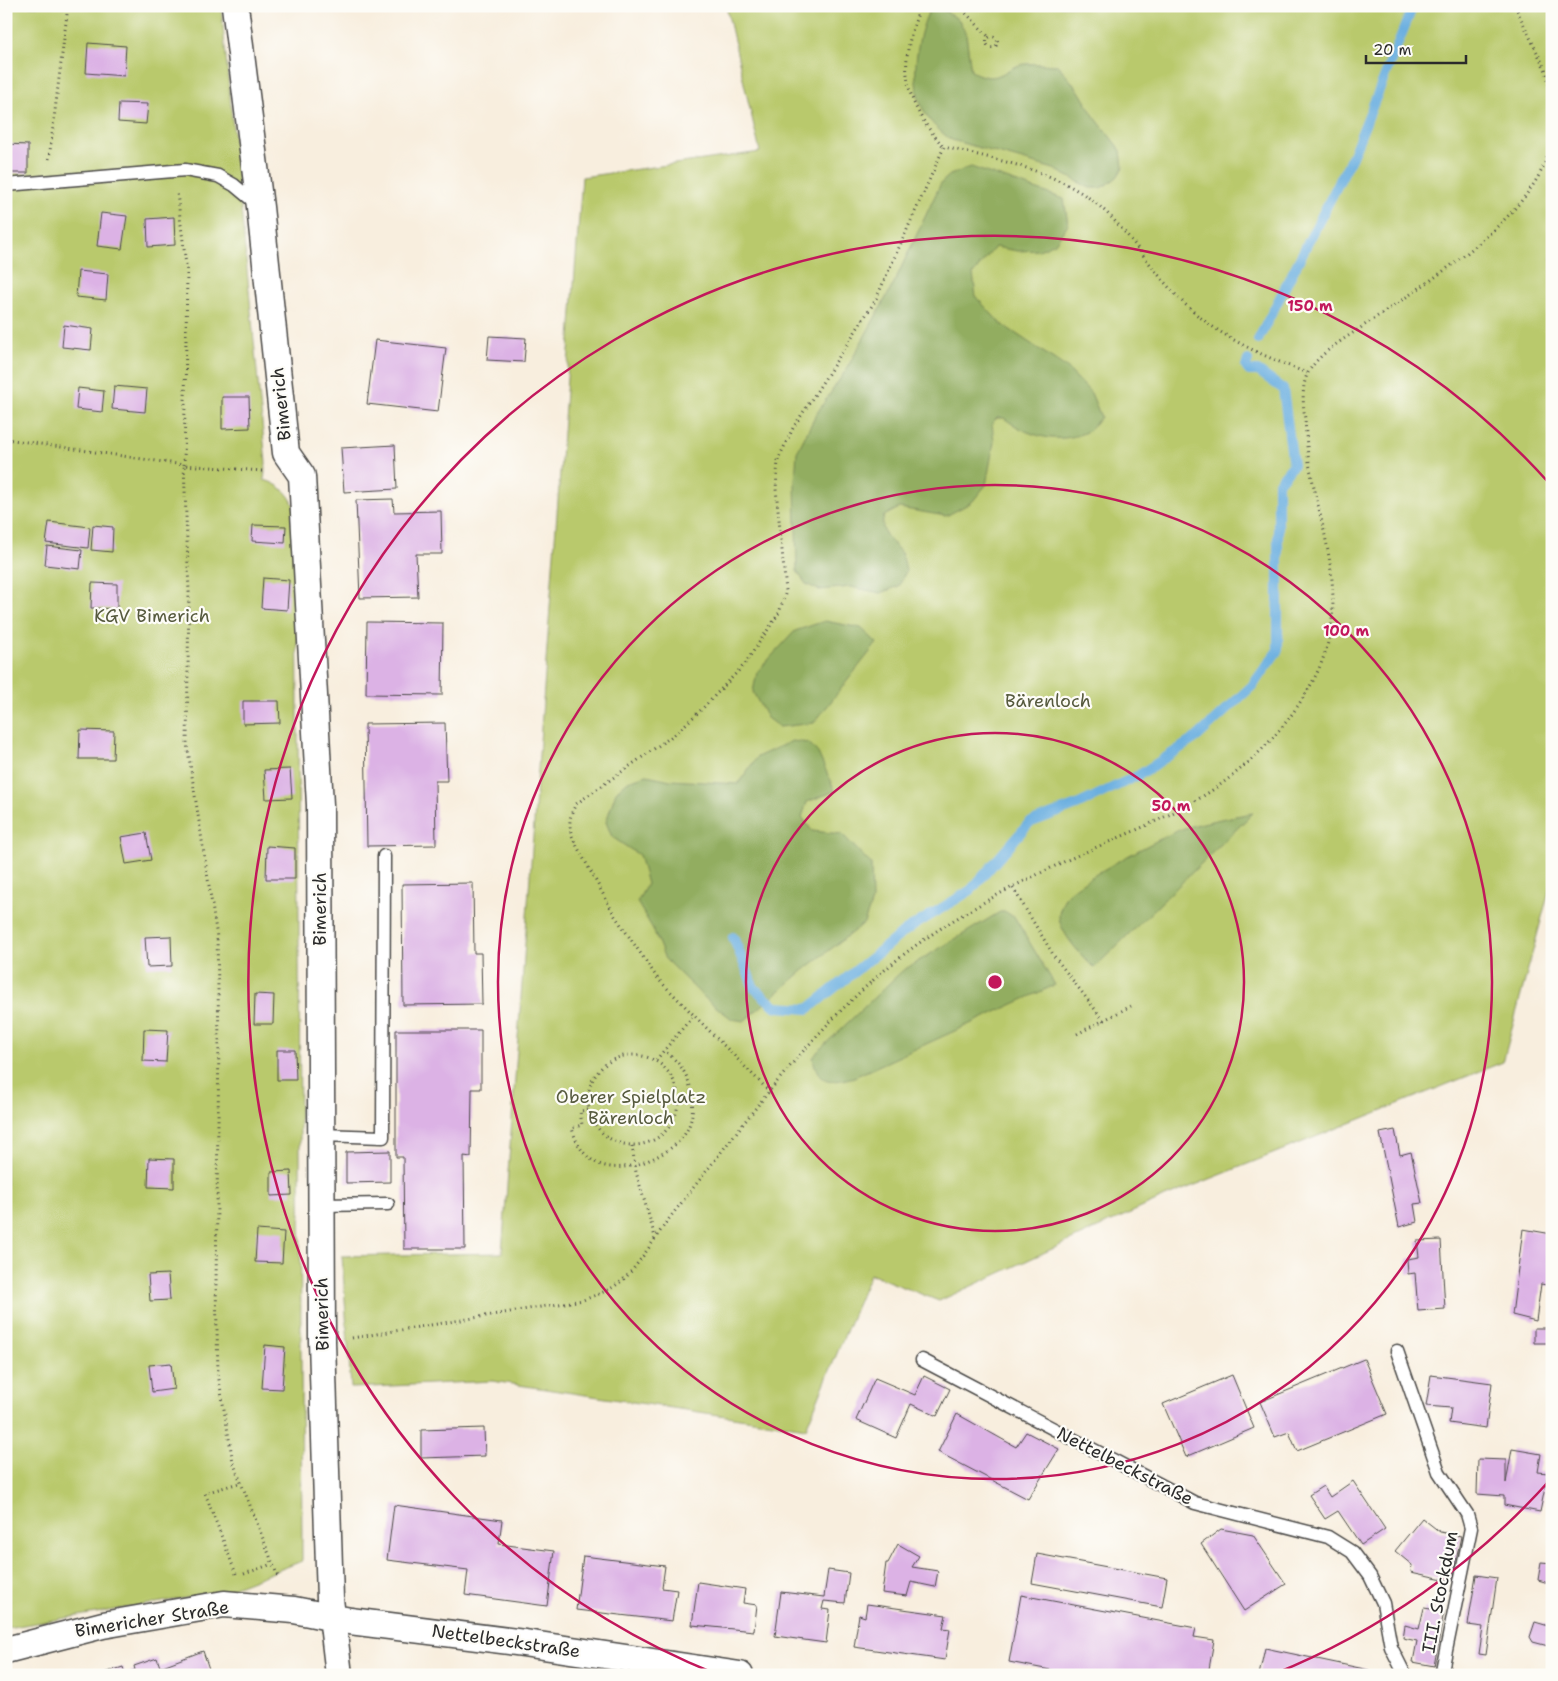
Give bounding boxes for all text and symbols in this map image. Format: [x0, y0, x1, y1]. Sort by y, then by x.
scale bar [1366, 32, 1466, 64]
text: 20 m [1373, 40, 1412, 60]
text: 150 m [1287, 296, 1333, 316]
street label: Bimerich [265, 366, 297, 442]
park label: KGV Bimerich [94, 604, 210, 628]
text: 100 m [1323, 621, 1369, 641]
park label: Bärenloch [1005, 689, 1091, 713]
text: 50 m [1152, 796, 1191, 816]
street label: Bimerich [308, 872, 332, 946]
centre of rings [986, 973, 1004, 991]
park label: Oberer Spielplatz Bärenloch [556, 1085, 706, 1130]
street label: Bimerich [309, 1277, 335, 1351]
street label: Nettelbeckstraße [1053, 1421, 1197, 1511]
street label: III. Stockdum [1416, 1529, 1464, 1655]
street label: Bimericher Straße [73, 1595, 231, 1643]
street label: Nettelbeckstraße [430, 1619, 582, 1663]

